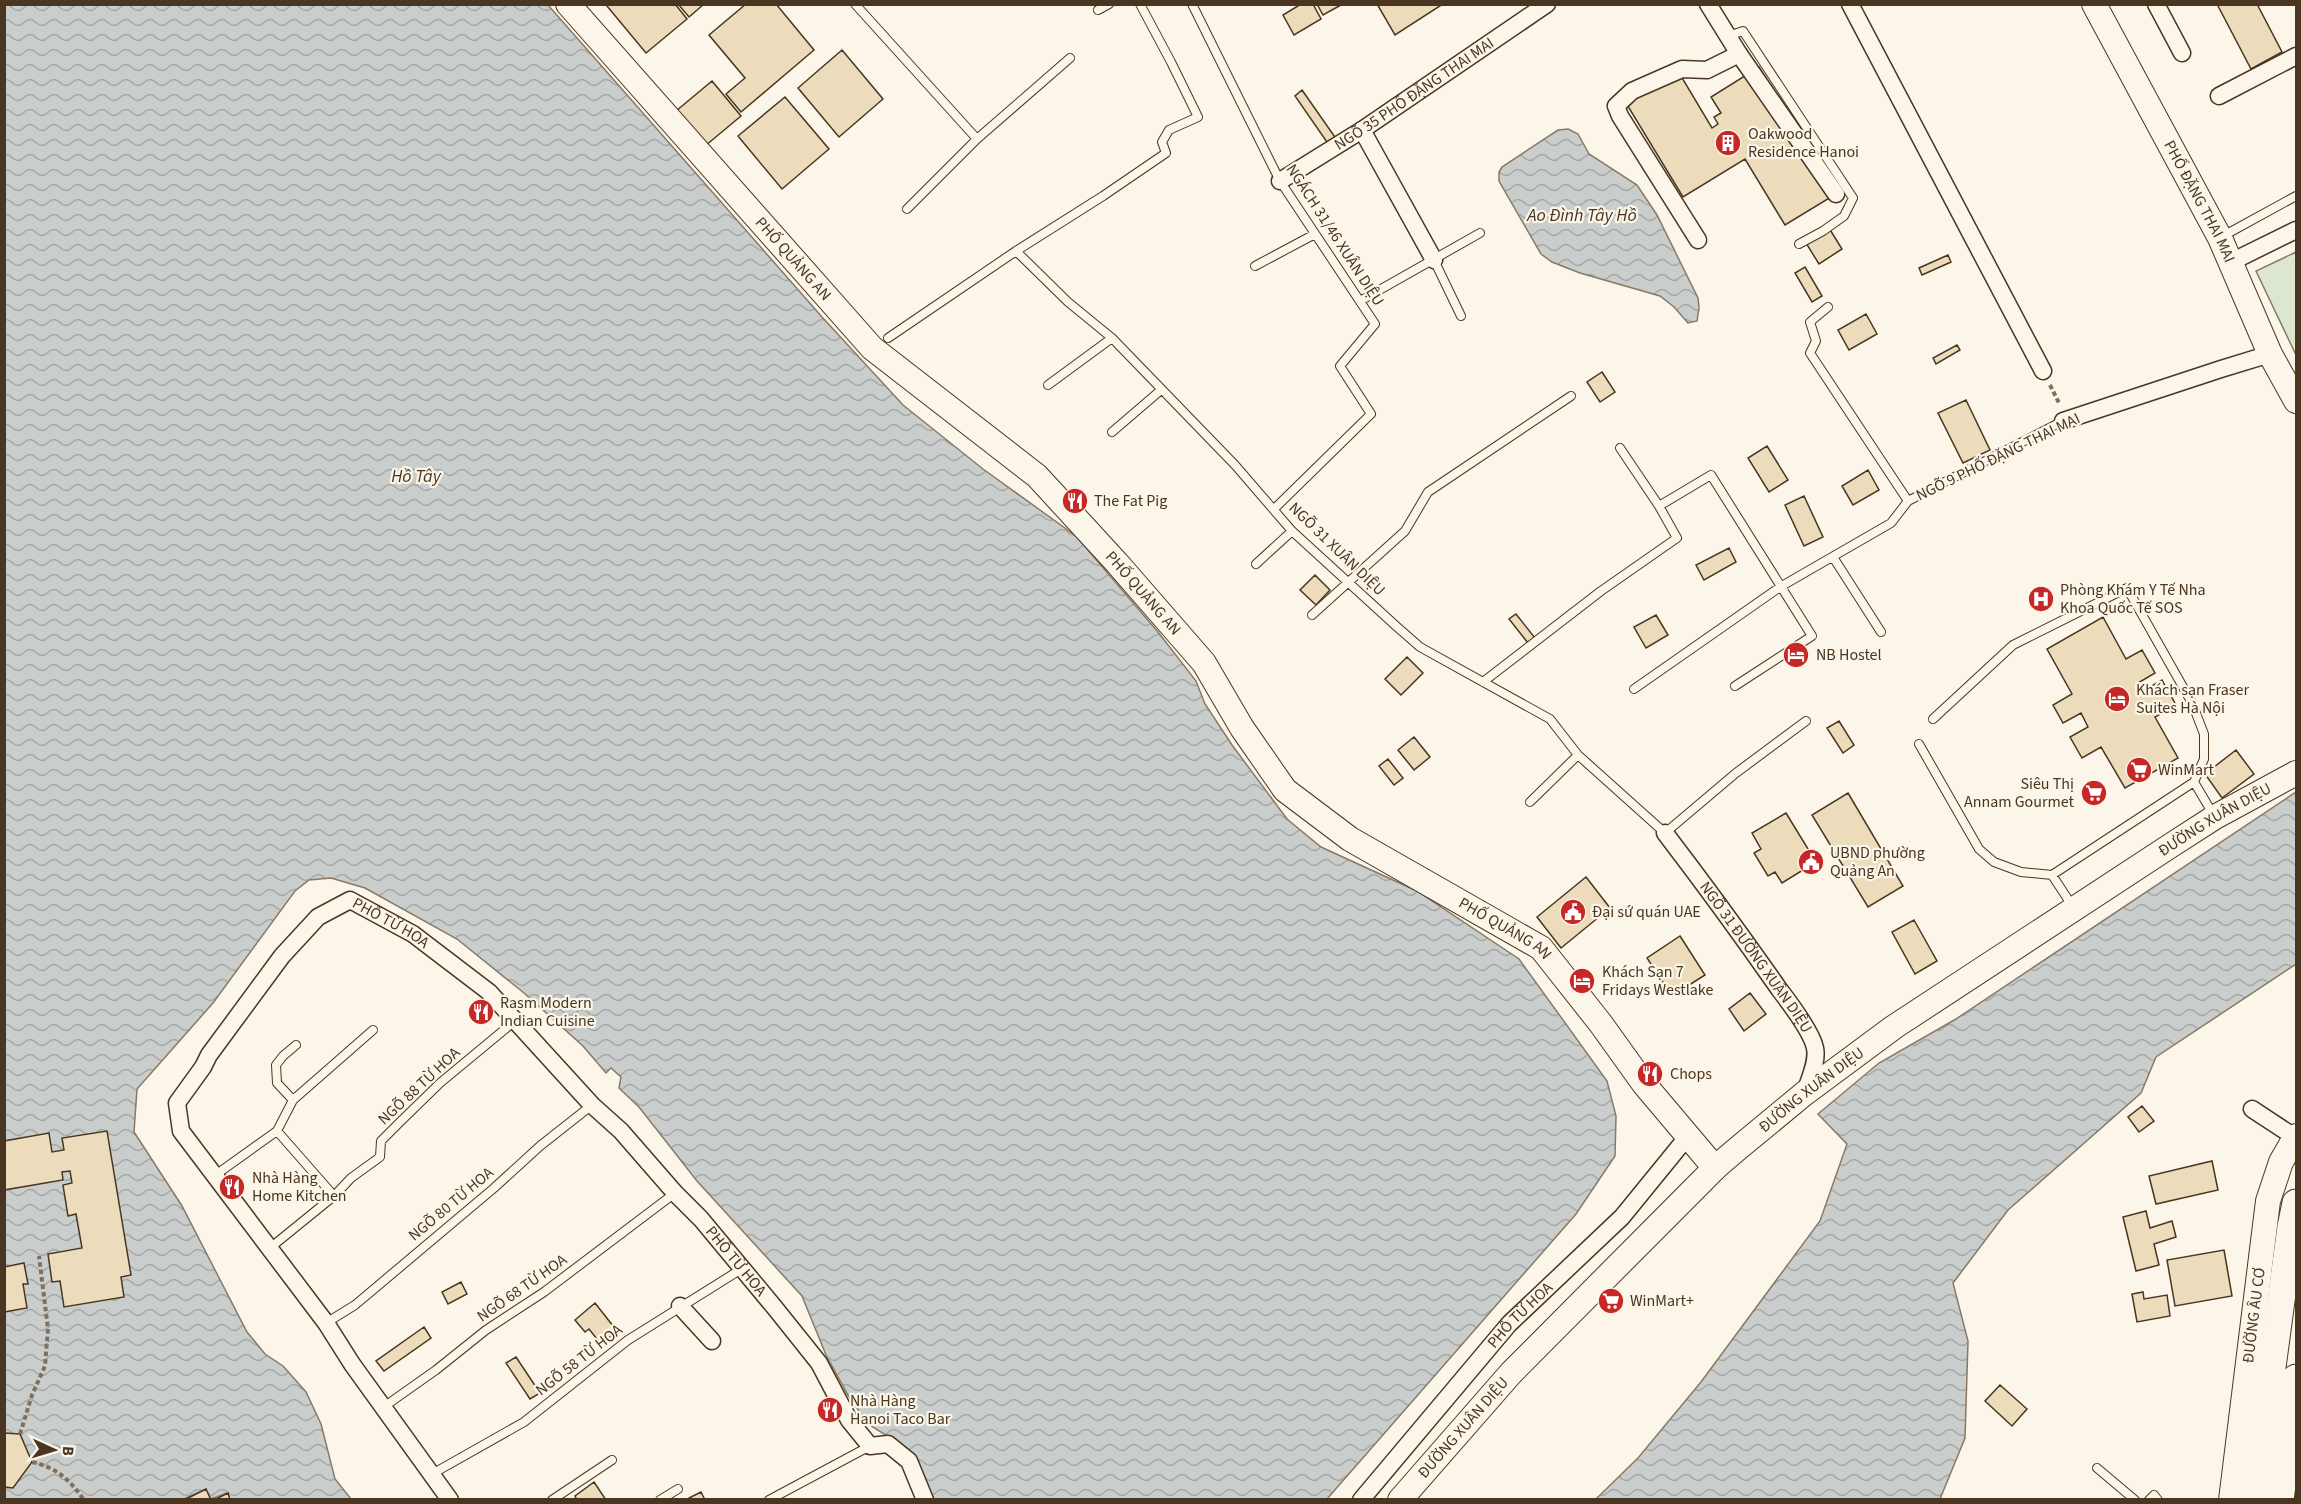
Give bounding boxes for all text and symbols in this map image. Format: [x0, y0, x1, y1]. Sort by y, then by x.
street label: NGÕ 35 PHỐ ĐẶNG THAI MAI [1330, 32, 1498, 156]
place label: Oakwood Residence Hanoi [1748, 123, 1859, 163]
building icon: Oakwood Residence Hanoi [1713, 128, 1743, 158]
street label: PHỐ ĐẶNG THAI MAI [2158, 136, 2240, 266]
street label: NGÁCH 31/46 XUÂN DIỆU [1281, 160, 1389, 310]
water label: Ao Đình Tây Hồ [1526, 203, 1637, 228]
street label: PHỐ QUẢNG AN [750, 212, 836, 305]
street label: NGÕ 9 PHỐ ĐẶNG THAI MAI [1912, 408, 2084, 506]
water label: Hồ Tây [391, 464, 442, 489]
restaurant icon: The Fat Pig [1060, 486, 1090, 516]
place label: The Fat Pig [1094, 490, 1167, 512]
street label: NGÕ 31 XUÂN DIỆU [1284, 497, 1390, 601]
street label: PHỐ QUẢNG AN [1100, 546, 1186, 640]
place label: Phòng Khám Y Tế Nha Khoa Quốc Tế SOS [2060, 579, 2206, 619]
hospital icon: Phòng Khám Y Tế Nha Khoa Quốc Tế SOS [2026, 584, 2056, 614]
hotel icon: NB Hostel [1781, 640, 1811, 670]
place label: NB Hostel [1816, 644, 1882, 666]
place label: Khách sạn Fraser Suites Hà Nội [2136, 679, 2249, 719]
hotel icon: Khách sạn Fraser Suites Hà Nội [2102, 684, 2132, 714]
supermarket icon: WinMart [2124, 755, 2154, 785]
place label: WinMart [2158, 759, 2215, 781]
place label: Siêu Thị Annam Gourmet [1964, 773, 2075, 813]
street label: ĐƯỜNG XUÂN DIỆU [2154, 777, 2275, 862]
supermarket icon: Siêu Thị Annam Gourmet [2079, 778, 2109, 808]
place label: UBND phường Quảng An [1830, 842, 1925, 882]
public building icon: UBND phường Quảng An [1796, 847, 1826, 877]
street label: NGÕ 31 ĐƯỜNG XUÂN DIỆU [1694, 877, 1817, 1037]
street label: PHỐ TỪ HOA [348, 892, 434, 954]
street label: PHỐ QUẢNG AN [1454, 892, 1557, 964]
public building icon: Đại sứ quán UAE [1558, 897, 1588, 927]
place label: Đại sứ quán UAE [1592, 901, 1701, 923]
place label: Khách Sạn 7 Fridays Westlake [1602, 961, 1713, 1001]
hotel icon: Khách Sạn 7 Fridays Westlake [1567, 966, 1597, 996]
place label: Rasm Modern Indian Cuisine [500, 992, 595, 1032]
restaurant icon: Rasm Modern Indian Cuisine [466, 997, 496, 1027]
street label: NGÕ 88 TỪ HOA [373, 1042, 465, 1130]
street label: ĐƯỜNG XUÂN DIỆU [1754, 1042, 1869, 1138]
restaurant icon: Chops [1635, 1059, 1665, 1089]
place label: Chops [1670, 1063, 1712, 1085]
street label: NGÕ 80 TỪ HOA [404, 1162, 499, 1246]
place label: Nhà Hàng Home Kitchen [252, 1167, 347, 1207]
restaurant icon: Nhà Hàng Home Kitchen [217, 1172, 247, 1202]
street label: PHỐ TỪ HOA [700, 1221, 772, 1301]
street label: NGÕ 68 TỪ HOA [473, 1249, 572, 1327]
street label: ĐƯỜNG ÂU CƠ [2237, 1266, 2271, 1364]
street label: PHỐ TỪ HOA [1482, 1277, 1558, 1353]
supermarket icon: WinMart+ [1596, 1286, 1626, 1316]
place label: WinMart+ [1630, 1290, 1694, 1312]
street label: NGÕ 58 TỪ HOA [531, 1319, 627, 1401]
street label: ĐƯỜNG XUÂN DIỆU [1413, 1372, 1514, 1483]
place label: Nhà Hàng Hanoi Taco Bar [850, 1390, 951, 1430]
restaurant icon: Nhà Hàng Hanoi Taco Bar [815, 1395, 845, 1425]
north arrow [24, 1420, 84, 1480]
text: B [57, 1445, 79, 1457]

